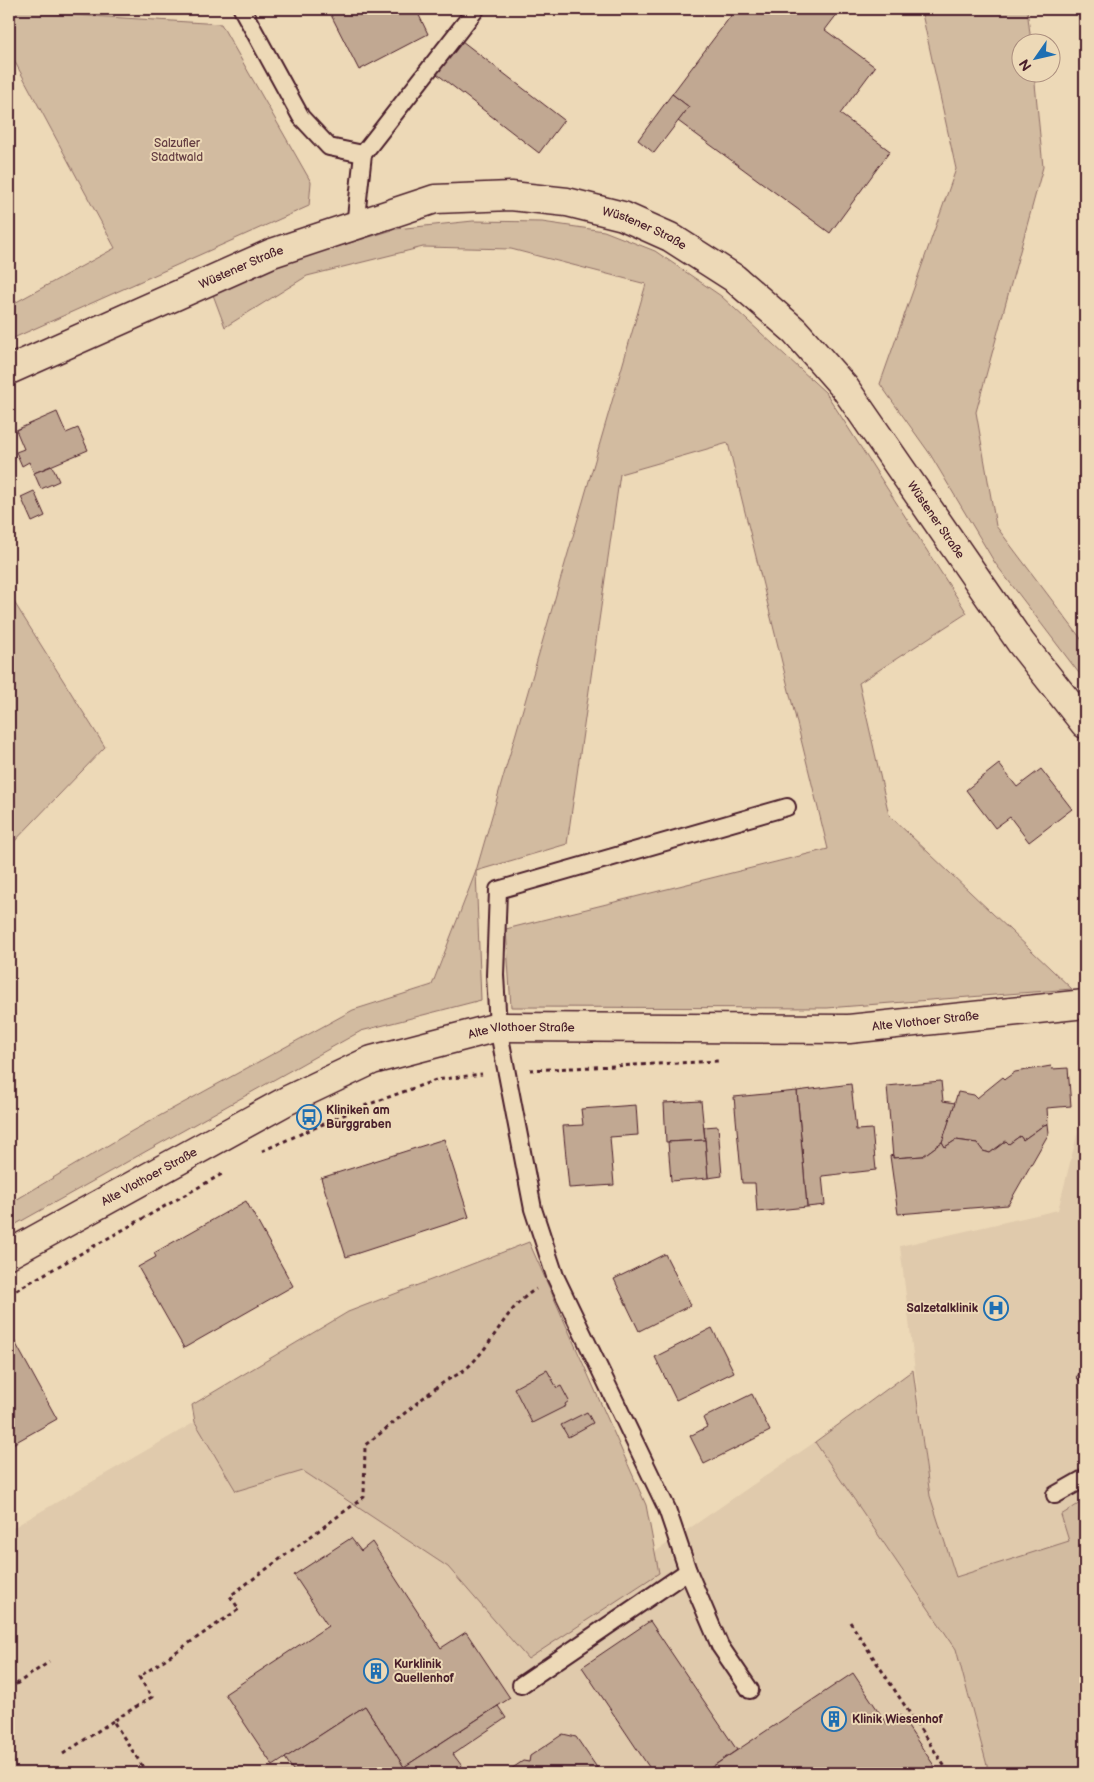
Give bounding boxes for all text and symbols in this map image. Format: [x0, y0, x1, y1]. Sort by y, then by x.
north arrow [1012, 32, 1062, 82]
text: N [1016, 56, 1036, 74]
park label: Salzufler Stadtwald [151, 136, 203, 165]
street label: Wüstener Straße [601, 204, 689, 253]
street label: Wüstener Straße [197, 242, 285, 292]
street label: Wüstener Straße [904, 478, 968, 561]
street label: Alte Vlothoer Straße [871, 1008, 980, 1034]
street label: Alte Vlothoer Straße [466, 1020, 575, 1042]
place label: Kliniken am Burggraben [326, 1103, 392, 1132]
bus stop icon: Kliniken am Burggraben [296, 1104, 322, 1130]
street label: Alte Vlothoer Straße [98, 1144, 200, 1209]
hospital icon: Salzetalklinik [983, 1295, 1009, 1321]
place label: Salzetalklinik [906, 1301, 979, 1316]
place label: Kurklinik Quellenhof [394, 1657, 455, 1686]
building icon: Kurklinik Quellenhof [363, 1658, 389, 1684]
building icon: Klinik Wiesenhof [821, 1706, 847, 1732]
place label: Klinik Wiesenhof [852, 1712, 944, 1727]

